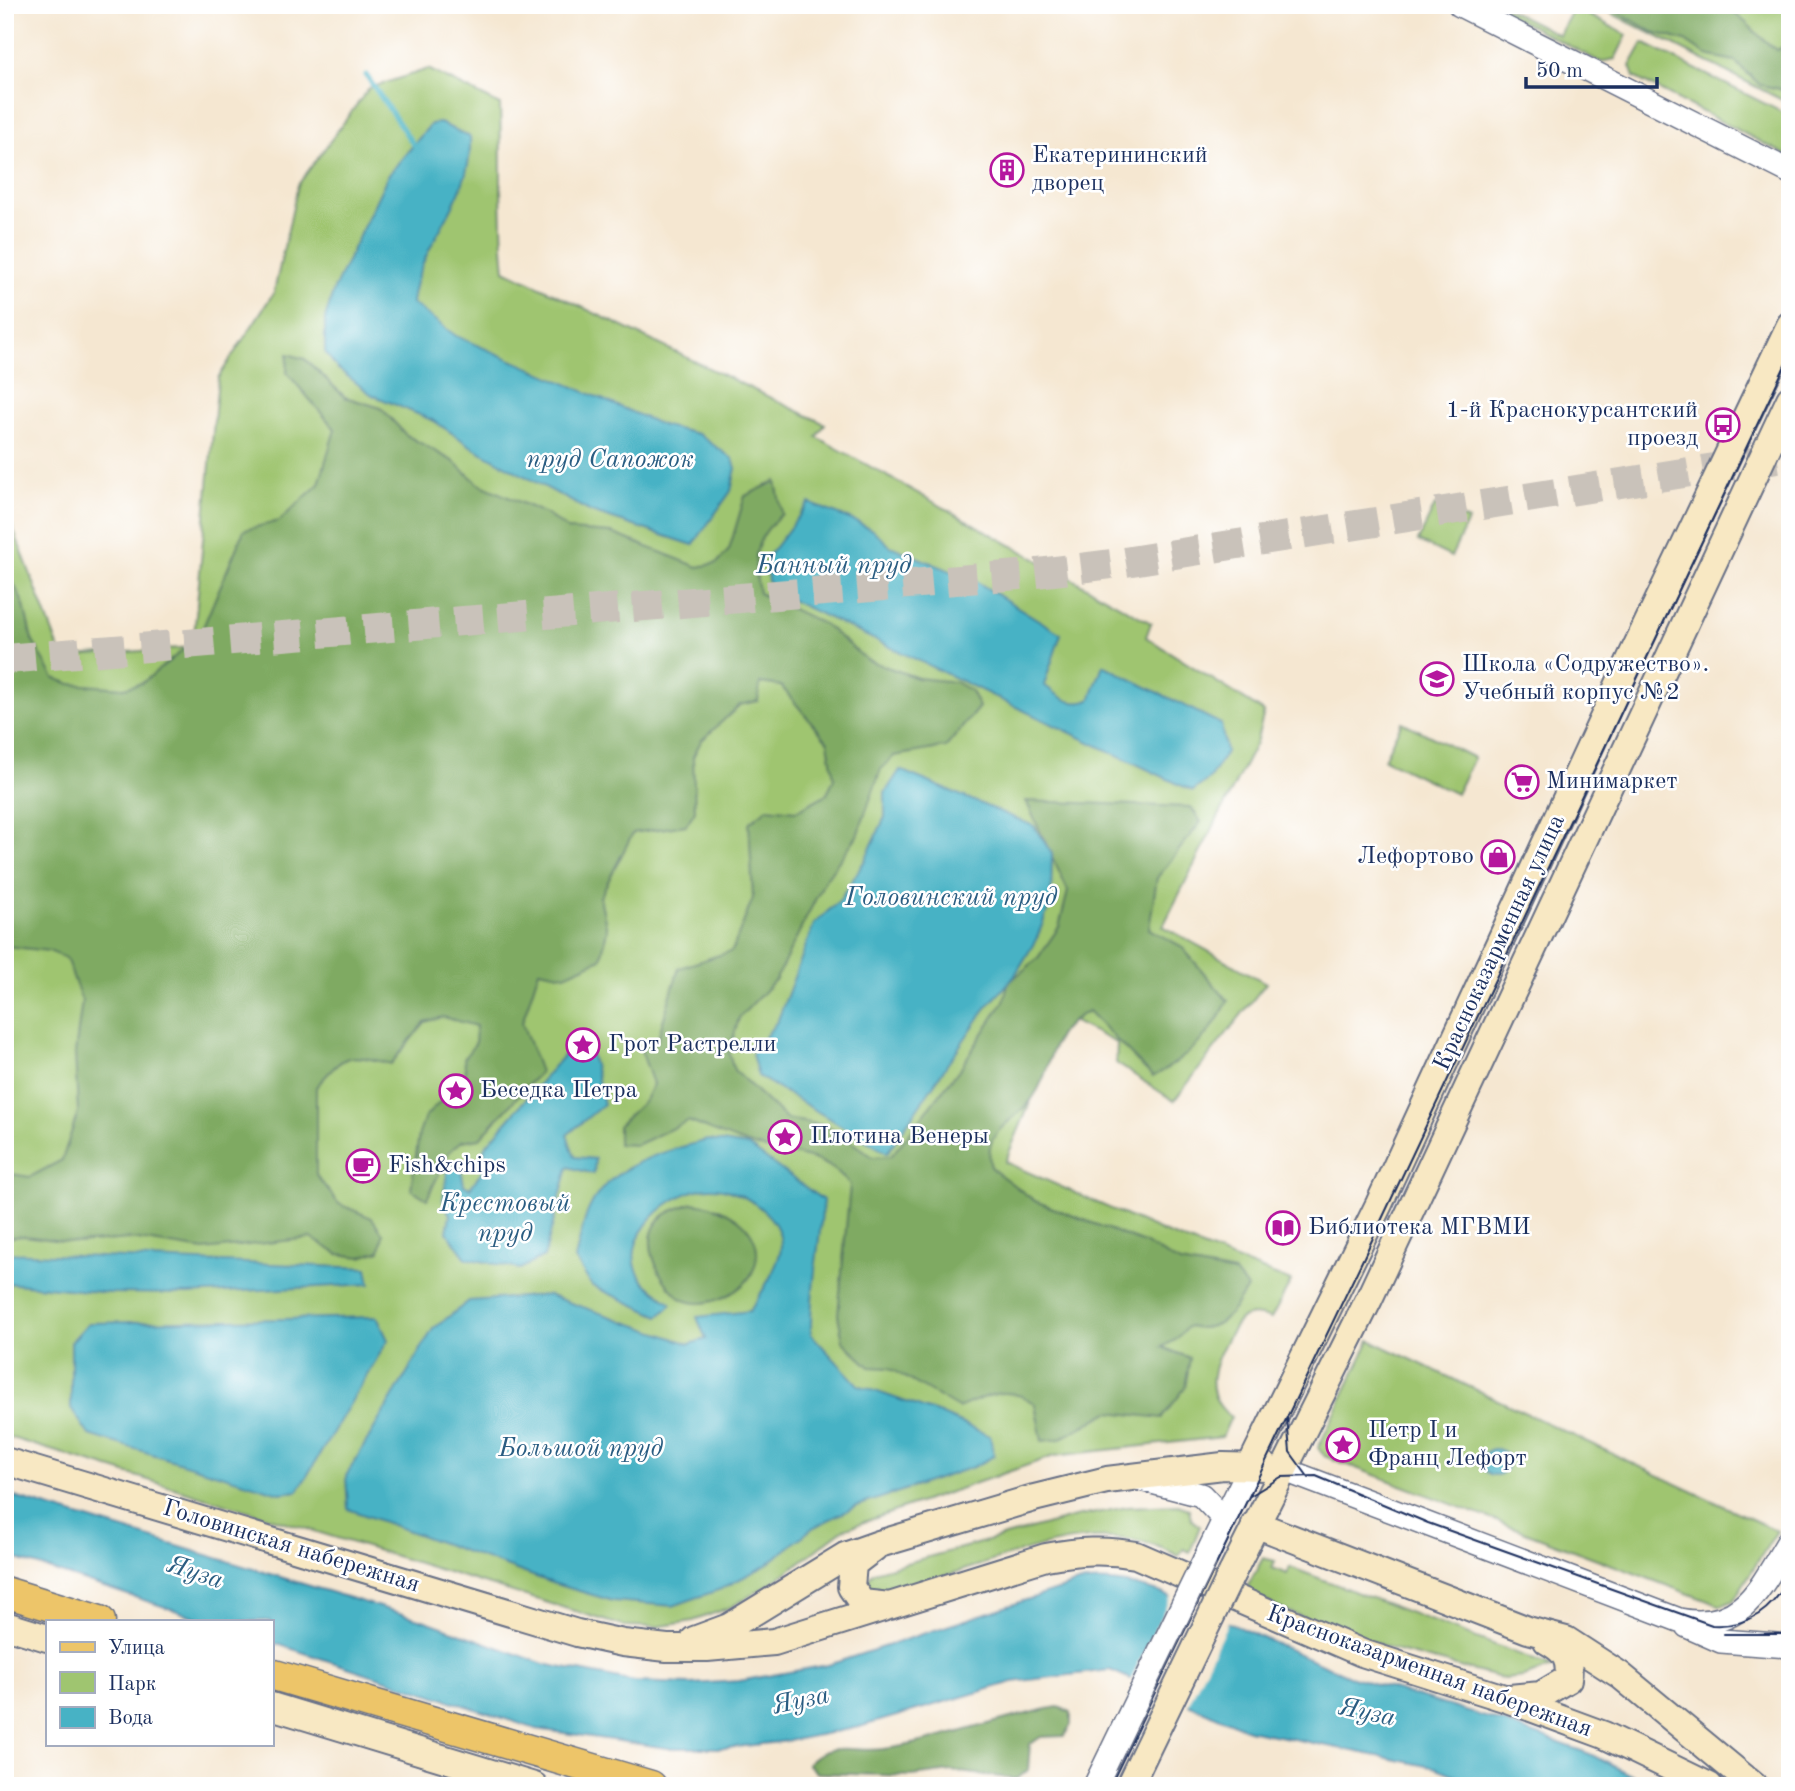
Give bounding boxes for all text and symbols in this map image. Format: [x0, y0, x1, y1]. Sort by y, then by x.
scale bar [1526, 46, 1657, 90]
text: 50 m [1536, 61, 1583, 82]
place label: Екатерининский дворец [1032, 144, 1208, 196]
building icon: Екатерининский дворец [988, 151, 1026, 189]
place label: 1-й Краснокурсантский проезд [1446, 399, 1698, 451]
bus stop icon: 1-й Краснокурсантский проезд [1704, 406, 1742, 444]
water label: пруд Сапожок [526, 447, 694, 473]
water label: Банный пруд [755, 553, 912, 579]
place label: Школа «Содружество». Учебный корпус №2 [1462, 653, 1709, 705]
school or university icon: Школа «Содружество». Учебный корпус №2 [1418, 660, 1456, 698]
supermarket icon: Минимаркет [1503, 763, 1541, 801]
place label: Минимаркет [1546, 770, 1678, 794]
street label: Красноказарменная улица [1430, 811, 1570, 1075]
shop icon: Лефортово [1479, 838, 1517, 876]
place label: Лефортово [1357, 845, 1474, 869]
water label: Головинский пруд [844, 885, 1057, 911]
place icon: Грот Растрелли [564, 1026, 602, 1064]
place label: Грот Растрелли [608, 1033, 777, 1057]
place icon: Беседка Петра [437, 1072, 475, 1110]
place label: Беседка Петра [480, 1079, 638, 1103]
place icon: Плотина Венеры [766, 1118, 804, 1156]
place label: Плотина Венеры [810, 1125, 989, 1149]
cafe icon: Fish&chips [344, 1147, 382, 1185]
place label: Fish&chips [388, 1154, 506, 1178]
water label: Крестовый пруд [439, 1191, 570, 1247]
library icon: Библиотека МГВМИ [1264, 1209, 1302, 1247]
place label: Библиотека МГВМИ [1308, 1216, 1531, 1240]
place label: Петр I и Франц Лефорт [1368, 1419, 1527, 1471]
place icon: Петр I и Франц Лефорт [1324, 1426, 1362, 1464]
water label: Большой пруд [498, 1436, 663, 1462]
street label: Головинская набережная [160, 1496, 422, 1598]
water label: Яуза [164, 1552, 226, 1594]
street label: Красноказарменная набережная [1263, 1602, 1595, 1742]
legend [46, 1620, 273, 1746]
text: Улица [108, 1638, 165, 1659]
text: Парк [108, 1674, 157, 1695]
water label: Яуза [770, 1682, 832, 1720]
water label: Яуза [1336, 1694, 1398, 1732]
text: Вода [108, 1708, 153, 1729]

